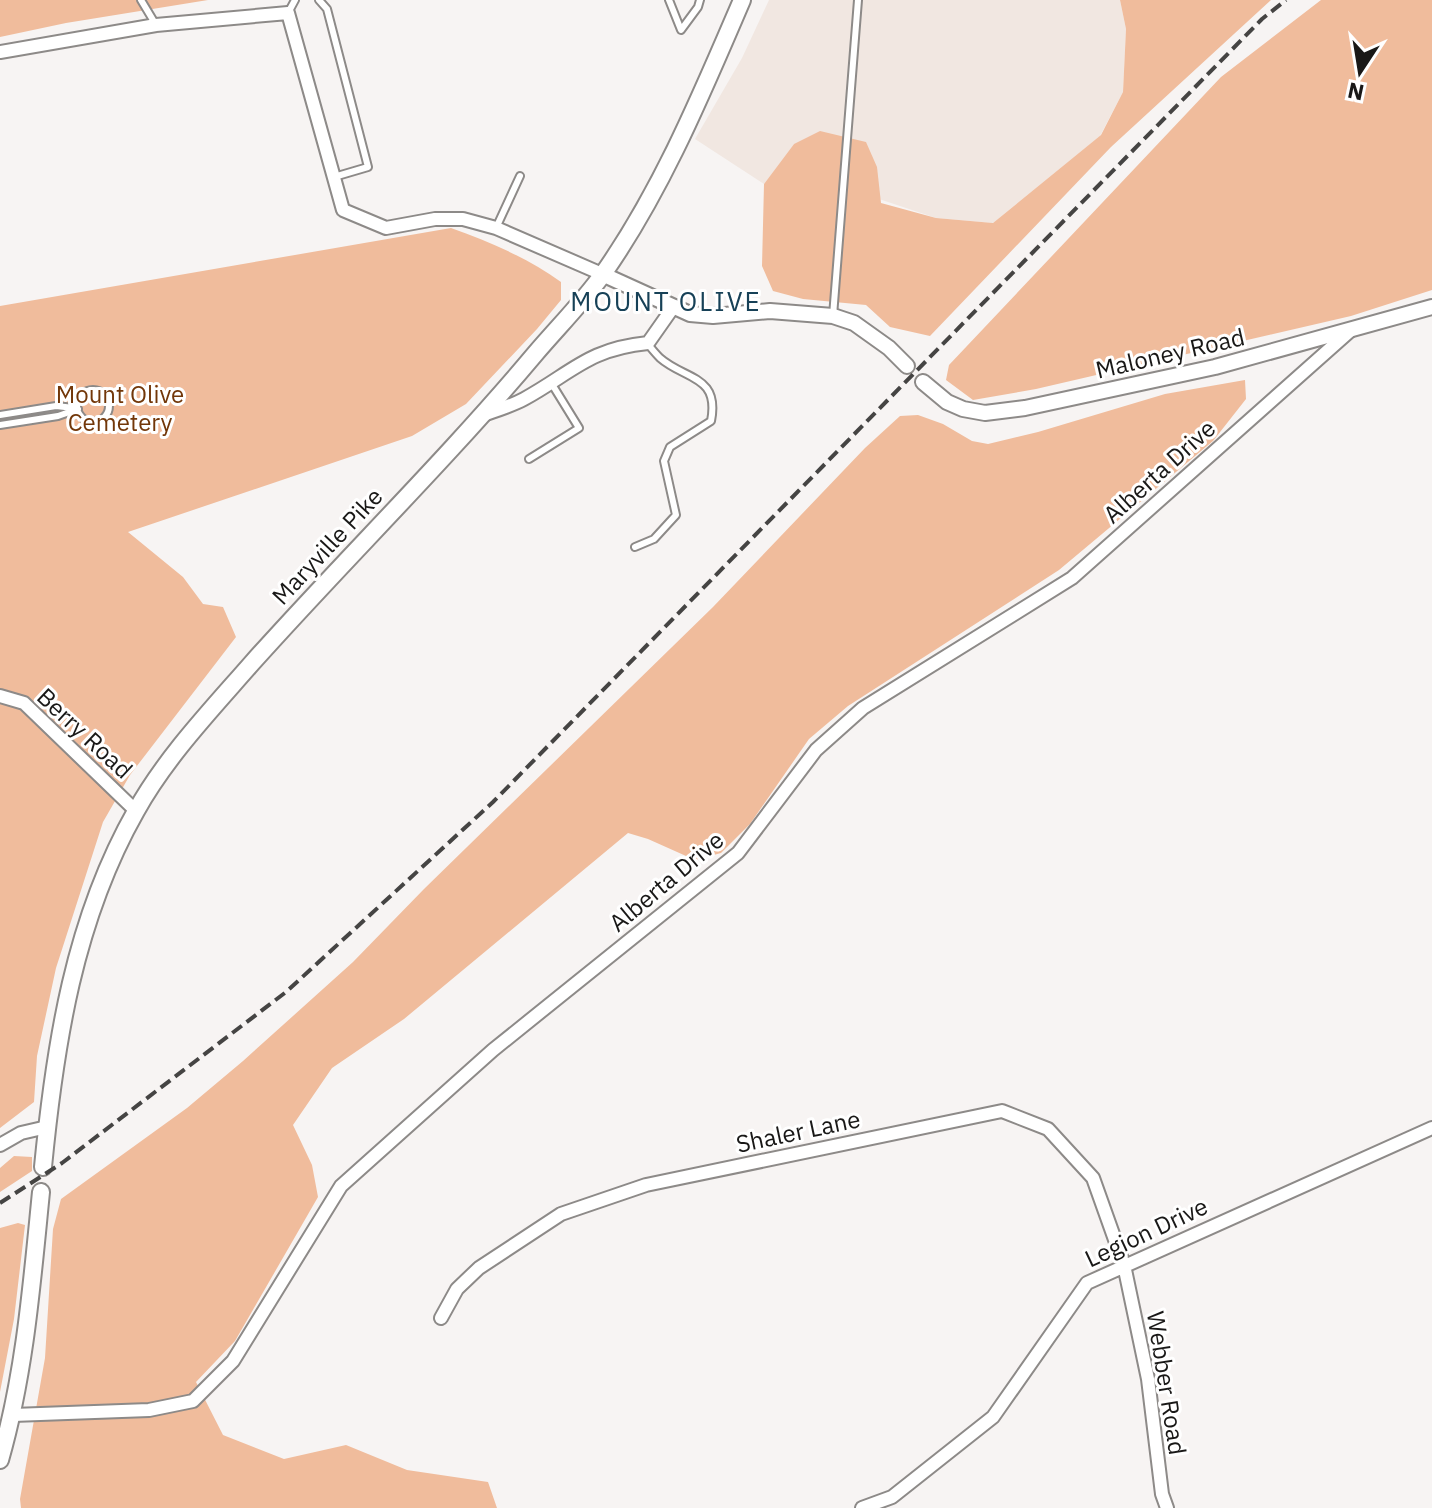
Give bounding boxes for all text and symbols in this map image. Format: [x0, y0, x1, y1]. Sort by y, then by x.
north arrow [1320, 32, 1400, 112]
text: N [1345, 76, 1367, 108]
district label: MOUNT OLIVE [570, 284, 762, 318]
street label: Maloney Road [1092, 320, 1248, 386]
park label: Mount Olive Cemetery [56, 378, 184, 438]
street label: Alberta Drive [1096, 412, 1222, 530]
street label: Maryville Pike [265, 481, 389, 611]
street label: Berry Road [30, 681, 140, 785]
street label: Alberta Drive [602, 824, 730, 938]
street label: Shaler Lane [733, 1102, 863, 1160]
street label: Legion Drive [1079, 1190, 1213, 1274]
street label: Webber Road [1140, 1309, 1194, 1457]

